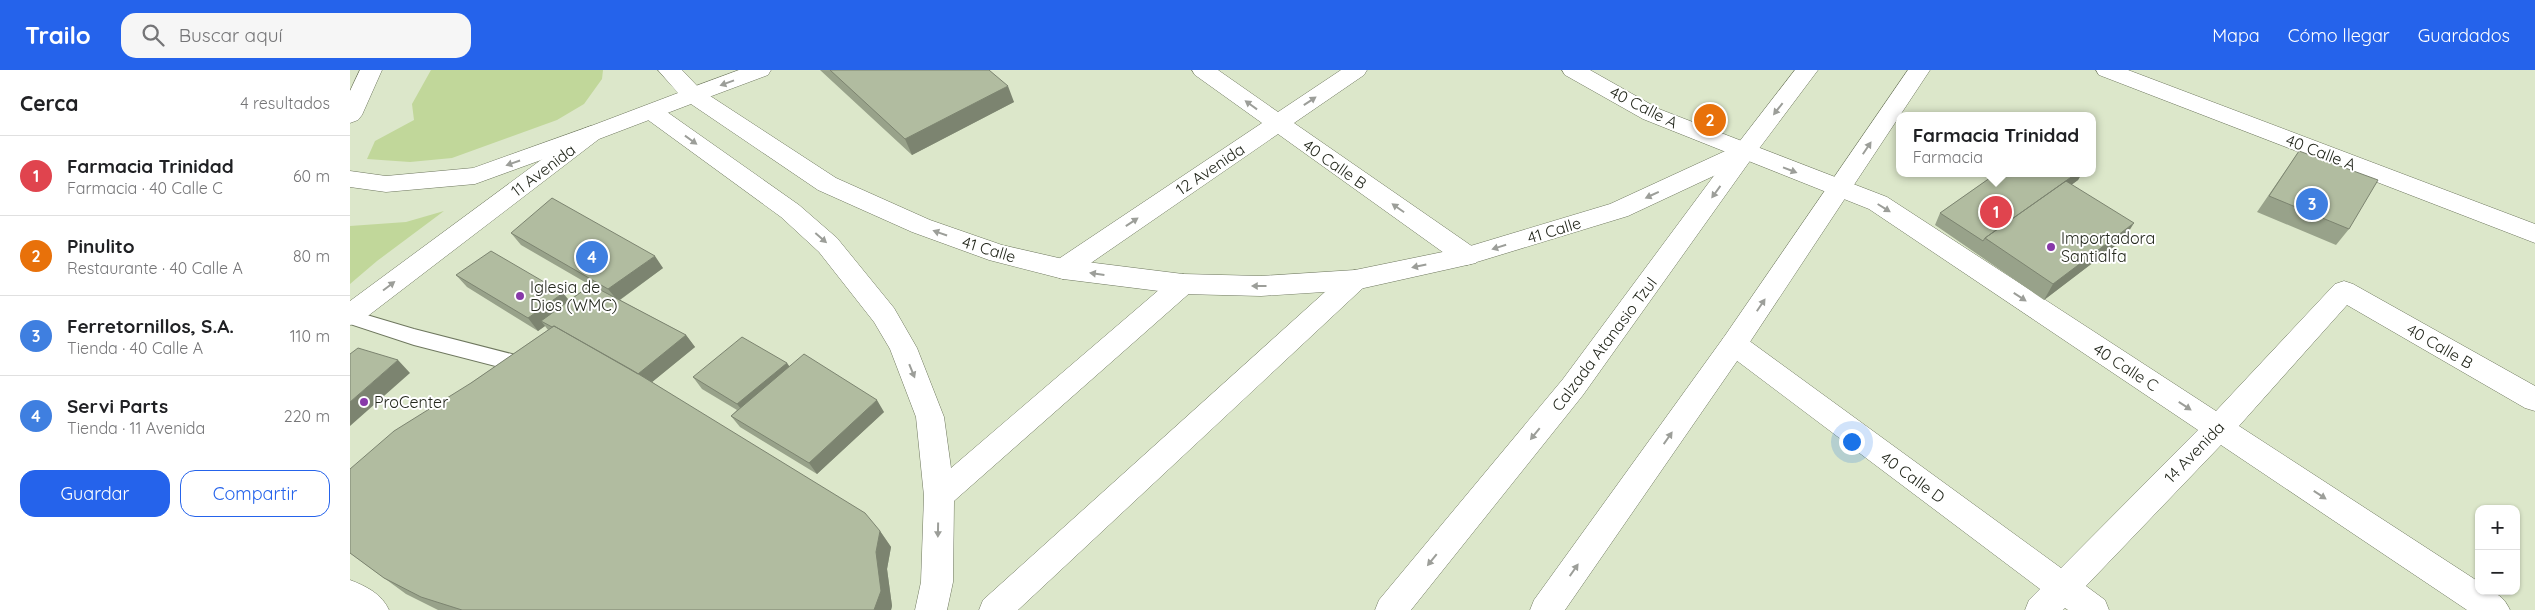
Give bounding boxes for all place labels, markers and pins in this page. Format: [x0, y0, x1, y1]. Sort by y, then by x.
pin: 2 [1694, 101, 1726, 139]
pin: 3 [2296, 185, 2328, 223]
pin: 1 [1980, 193, 2012, 231]
place label: Importadora Santialfa [2061, 228, 2155, 266]
pin: 4 [576, 238, 608, 276]
marker: Importadora Santialfa [2045, 241, 2057, 253]
place label: Iglesia de Dios (WMC) [530, 277, 618, 315]
marker: Iglesia de Dios (WMC) [514, 290, 526, 302]
place label: ProCenter [374, 392, 448, 412]
marker: ProCenter [358, 396, 370, 408]

